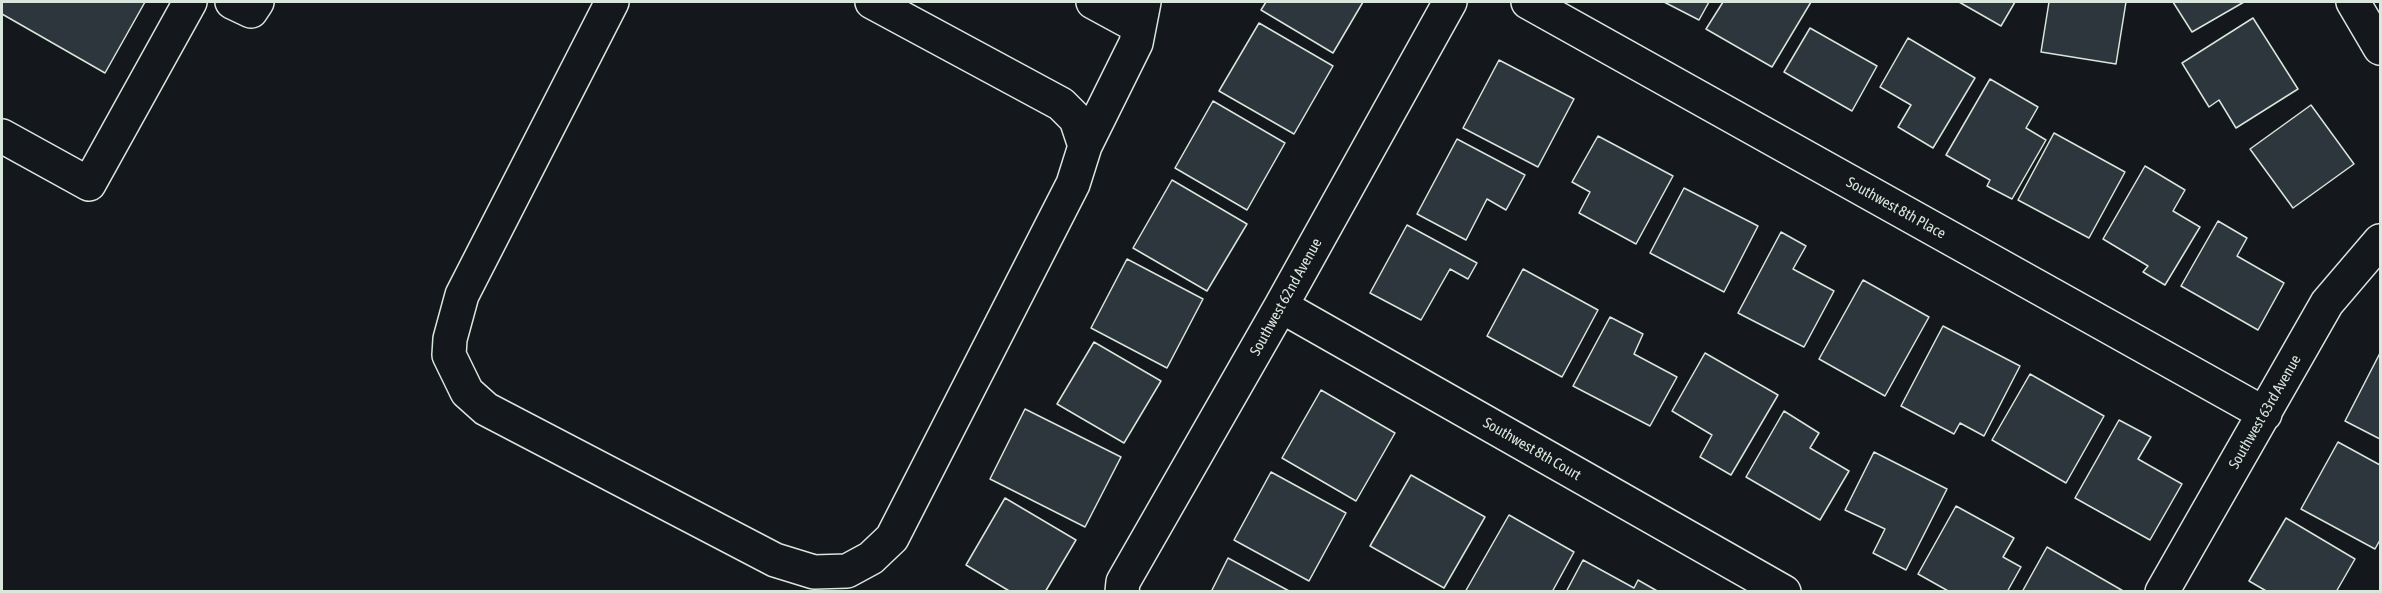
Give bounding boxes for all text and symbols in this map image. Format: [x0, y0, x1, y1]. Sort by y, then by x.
street label: Southwest 8th Place [1843, 173, 1949, 243]
street label: Southwest 62nd Avenue [1246, 235, 1326, 359]
street label: Southwest 63rd Avenue [2225, 352, 2305, 472]
street label: Southwest 8th Court [1480, 414, 1584, 484]

